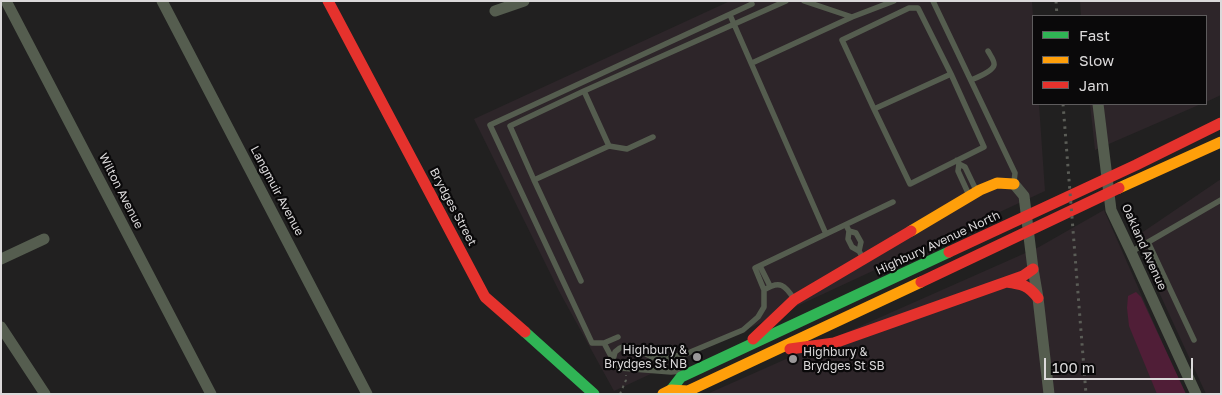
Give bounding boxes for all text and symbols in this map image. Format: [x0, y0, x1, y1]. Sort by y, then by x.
legend [1032, 15, 1207, 105]
text: Fast [1079, 26, 1110, 44]
text: Slow [1079, 51, 1114, 69]
text: Jam [1079, 76, 1109, 94]
street label: Langmuir Avenue [247, 144, 307, 238]
street label: Wilton Avenue [96, 151, 146, 231]
street label: Brydges Street [426, 166, 480, 248]
street label: Oakland Avenue [1118, 202, 1170, 292]
street label: Highbury Avenue North [874, 208, 1002, 278]
place label: Highbury & Brydges St NB [604, 343, 687, 371]
place label: Highbury & Brydges St SB [803, 345, 885, 373]
scale bar [1047, 348, 1196, 380]
marker: Highbury & Brydges St NB [691, 351, 703, 363]
marker: Highbury & Brydges St SB [787, 353, 799, 365]
text: 100 m [1052, 358, 1095, 376]

